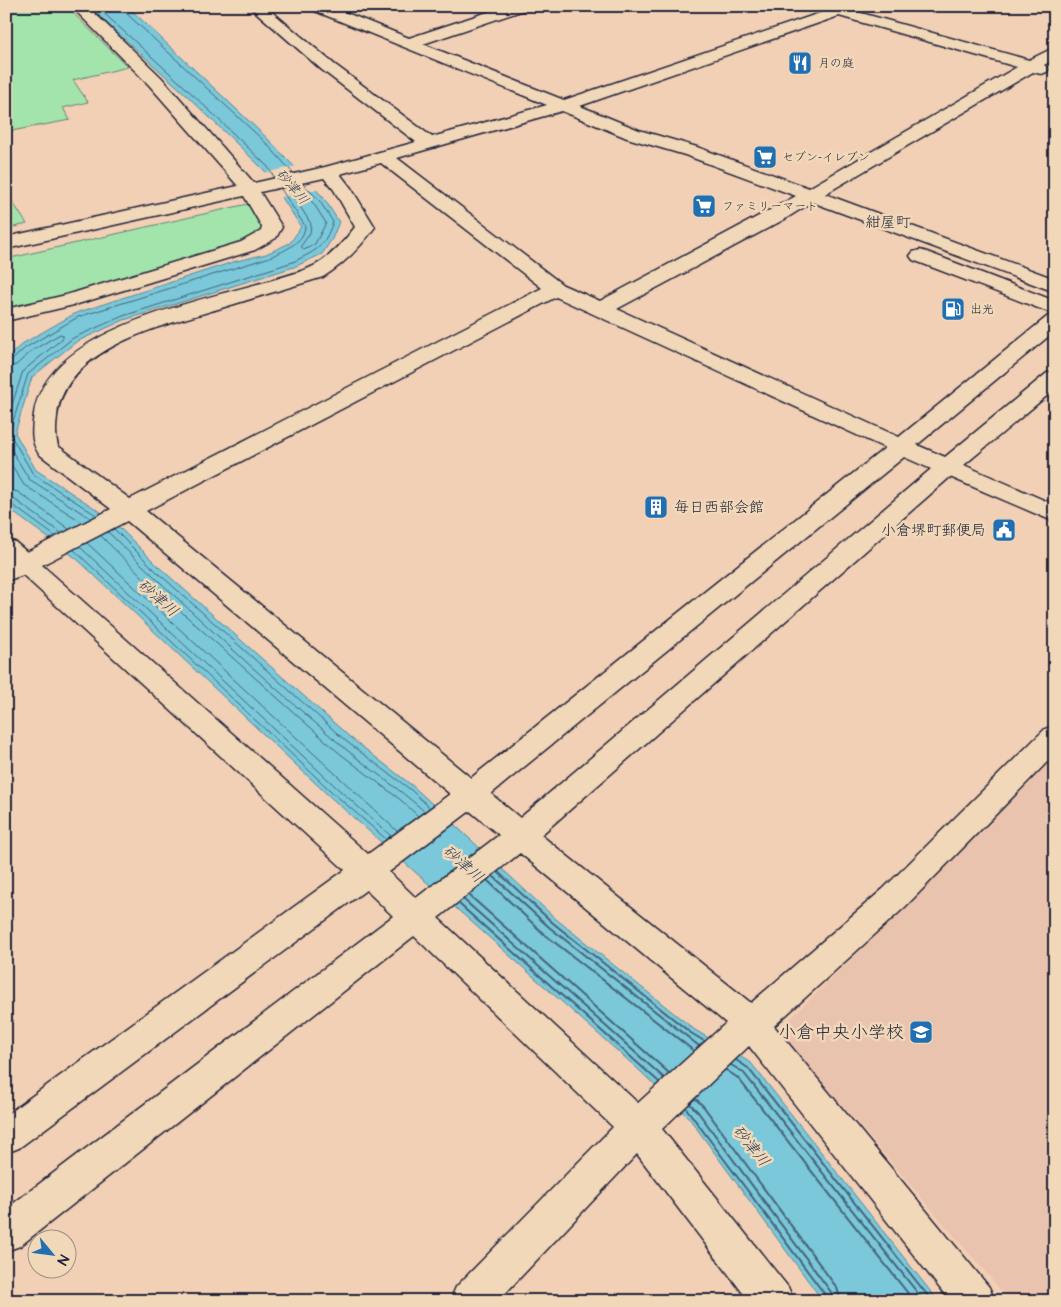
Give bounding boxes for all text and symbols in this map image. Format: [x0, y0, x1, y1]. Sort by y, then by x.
restaurant icon: 月の庭 [787, 50, 813, 76]
place label: 月の庭 [818, 55, 854, 72]
supermarket icon: セブン-イレブン [752, 144, 778, 170]
place label: セブン-イレブン [782, 149, 870, 166]
water label: 砂津川 [271, 165, 313, 209]
supermarket icon: ファミリーマート [691, 193, 717, 219]
place label: ファミリーマート [722, 198, 818, 215]
district label: 紺屋町 [865, 212, 911, 233]
fuel station icon: 出光 [940, 296, 966, 322]
place label: 出光 [970, 301, 994, 318]
building icon: 毎日西部会館 [643, 494, 669, 520]
place label: 毎日西部会館 [674, 497, 764, 518]
public building icon: 小倉堺町郵便局 [991, 517, 1017, 543]
place label: 小倉堺町郵便局 [881, 520, 986, 541]
water label: 砂津川 [133, 574, 183, 622]
water label: 砂津川 [438, 840, 488, 888]
school or university icon: 小倉中央小学校 [908, 1019, 934, 1045]
place label: 小倉中央小学校 [778, 1020, 904, 1045]
water label: 砂津川 [727, 1120, 775, 1172]
north arrow [28, 1230, 78, 1280]
text: N [52, 1251, 73, 1269]

